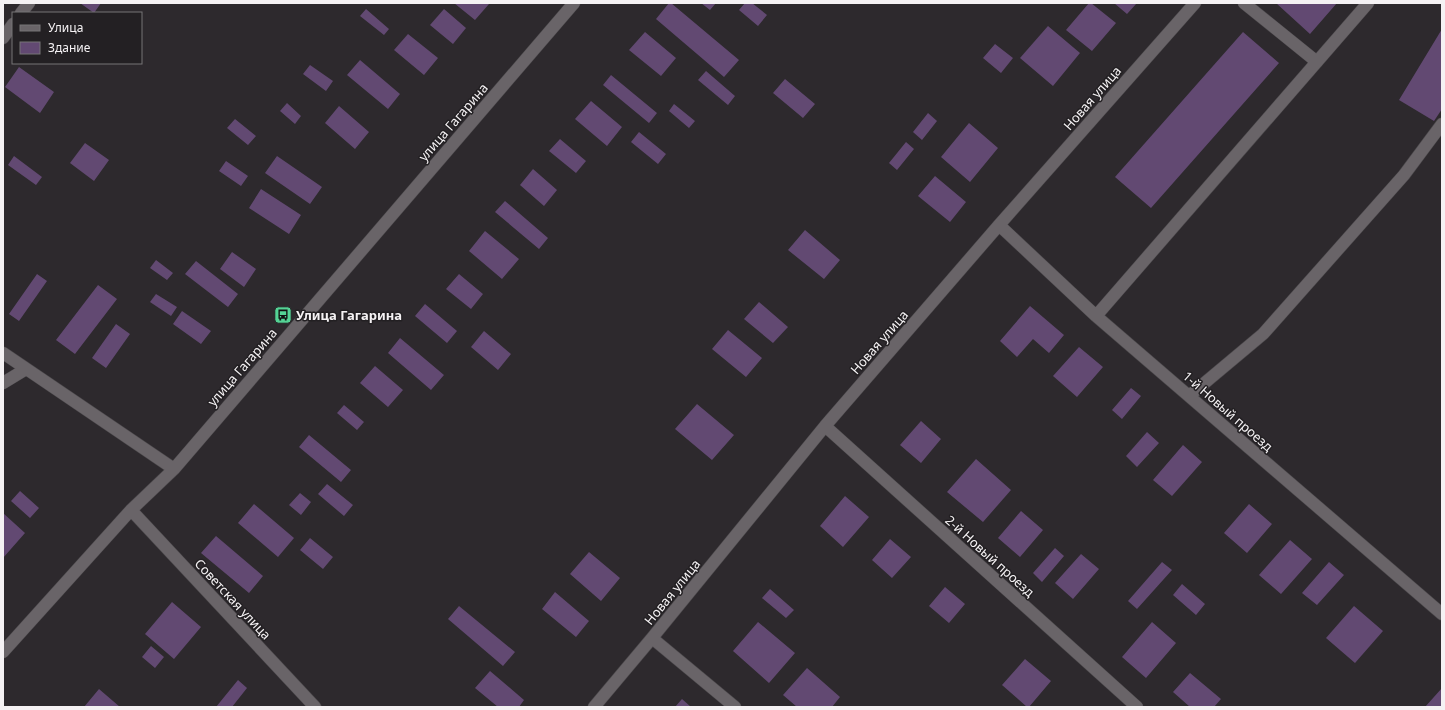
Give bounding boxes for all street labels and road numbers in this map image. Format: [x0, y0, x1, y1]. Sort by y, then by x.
street label: Новая улица [1059, 62, 1125, 134]
street label: улица Гагарина [414, 79, 492, 165]
street label: Новая улица [846, 306, 912, 378]
street label: улица Гагарина [203, 324, 281, 410]
street label: 1-й Новый проезд [1179, 367, 1277, 455]
street label: 2-й Новый проезд [942, 511, 1038, 601]
street label: Советская улица [191, 555, 275, 643]
street label: Новая улица [640, 555, 704, 629]

